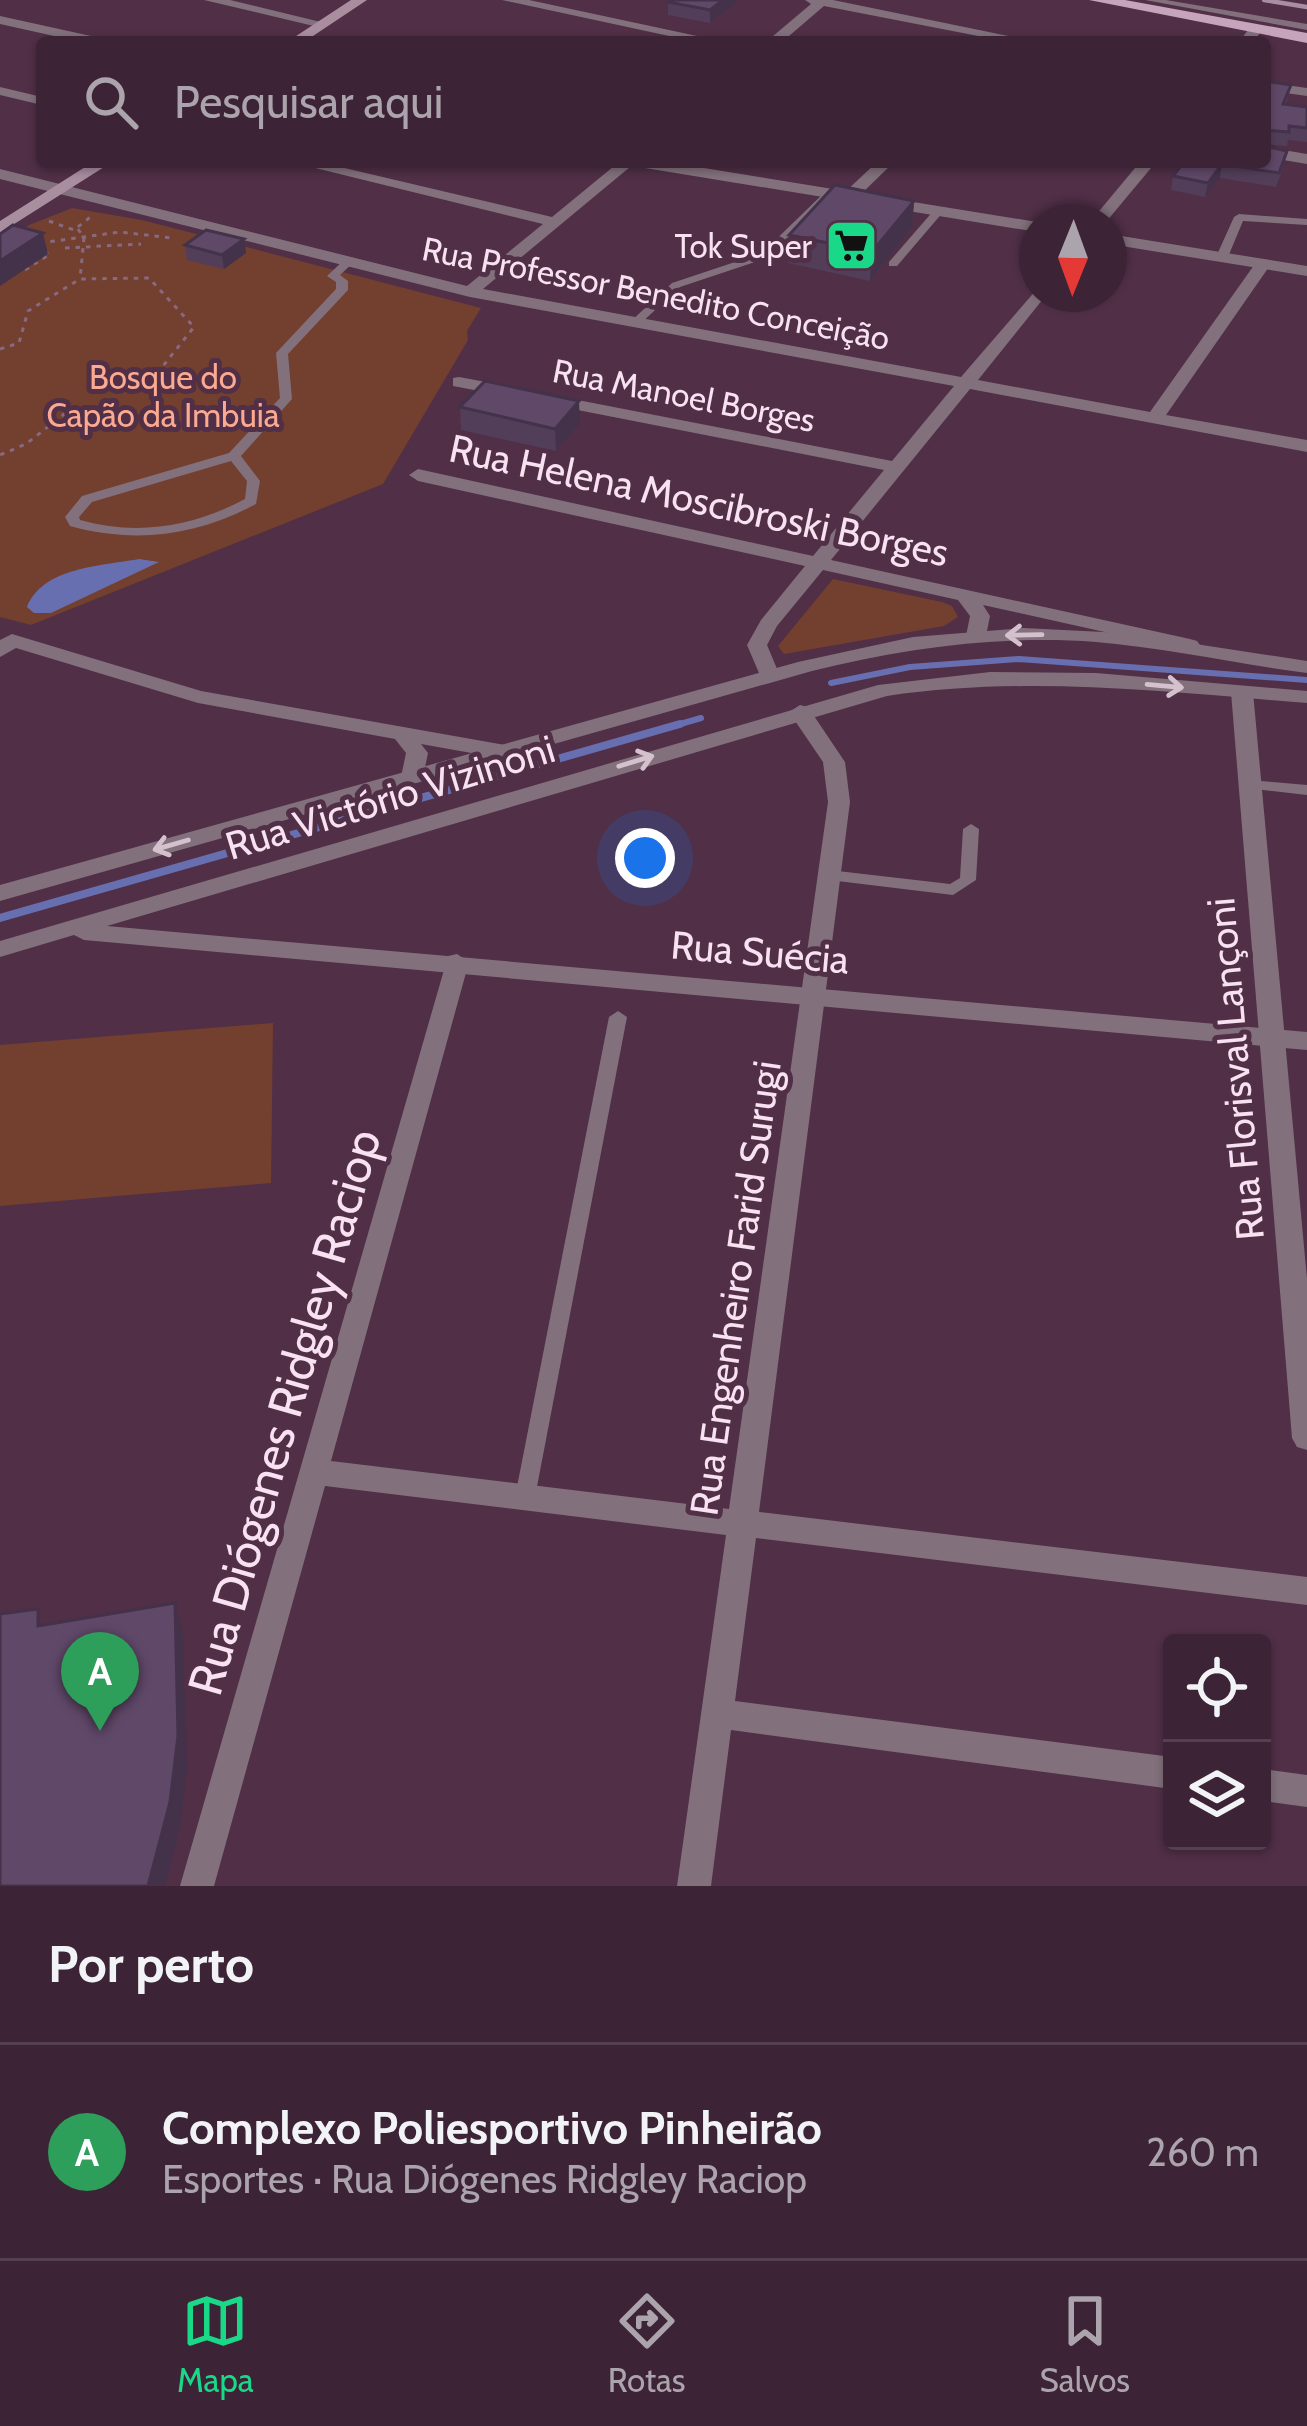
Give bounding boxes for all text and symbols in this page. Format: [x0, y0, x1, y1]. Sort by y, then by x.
search box [36, 36, 1271, 168]
icon: search [78, 69, 144, 135]
text: Pesquisar aqui [174, 75, 443, 129]
north arrow [1019, 204, 1127, 312]
supermarket icon: Tok Super [823, 218, 879, 274]
place label: Tok Super [675, 226, 813, 266]
street label: Rua Professor Benedito Conceição [419, 228, 893, 358]
street label: Rua Manoel Borges [549, 350, 819, 440]
park label: Bosque do Capão da Imbuia [46, 357, 280, 435]
street label: Rua Helena Moscibroski Borges [445, 424, 953, 576]
one-way arrow [1005, 623, 1044, 646]
one-way arrow [1145, 675, 1184, 698]
street label: Rua Victório Vizinoni [220, 724, 560, 870]
one-way arrow [616, 749, 654, 771]
your location [615, 828, 675, 888]
one-way arrow [153, 835, 191, 857]
street label: Rua Florisval Lançoni [1196, 896, 1274, 1242]
street label: Rua Suécia [669, 920, 851, 984]
street label: Rua Engenheiro Farid Surugi [679, 1058, 791, 1518]
street label: Rua Diógenes Ridgley Raciop [175, 1122, 393, 1702]
pin: A [61, 1632, 139, 1731]
map controls [1163, 1634, 1271, 1850]
button: locate [1163, 1634, 1271, 1742]
button: layers [1163, 1742, 1271, 1850]
text: Por perto [48, 1933, 254, 1995]
text: Complexo Poliesportivo Pinheirão [162, 2101, 822, 2155]
text: A [75, 2128, 99, 2176]
text: 260 m [1146, 2128, 1259, 2176]
text: Esportes · Rua Diógenes Ridgley Raciop [162, 2155, 807, 2203]
tab: Mapa [177, 2288, 254, 2400]
tab: Rotas [608, 2288, 686, 2400]
tab: Salvos [1040, 2288, 1130, 2400]

